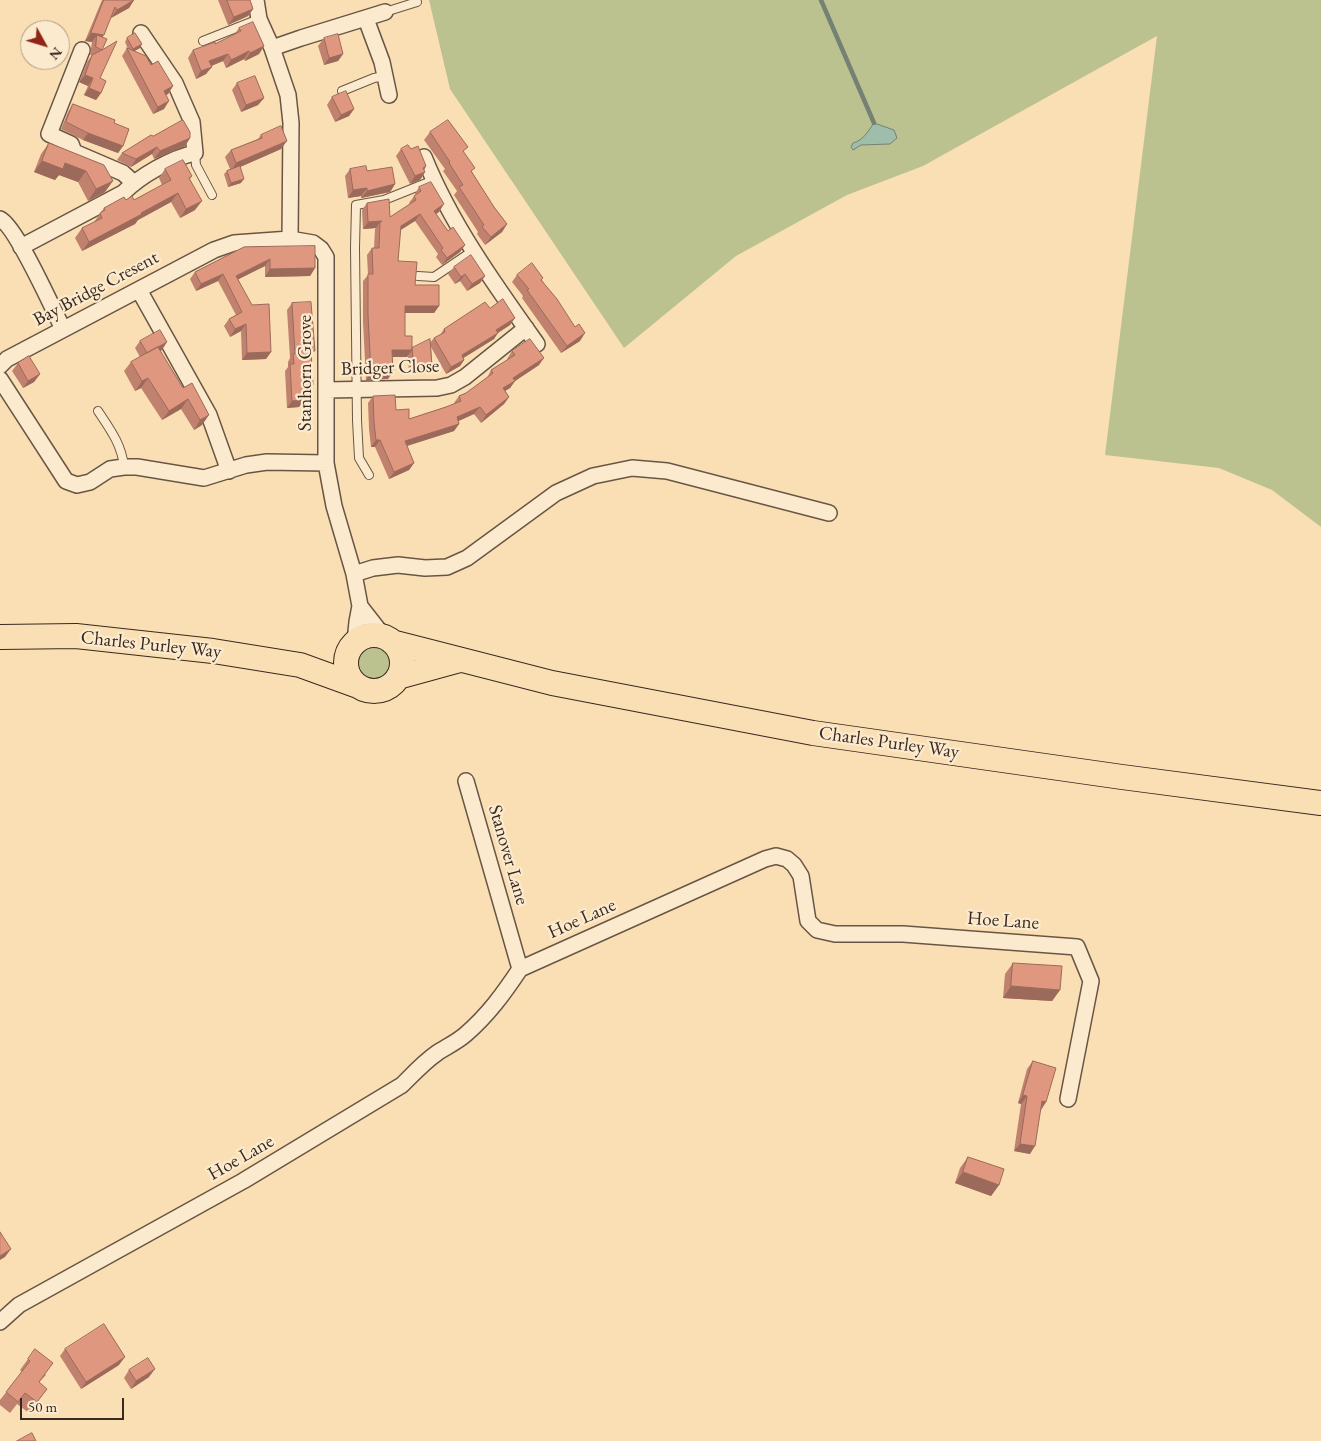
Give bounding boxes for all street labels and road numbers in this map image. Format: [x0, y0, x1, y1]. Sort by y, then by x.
street label: Bay Bridge Cresent [29, 246, 163, 332]
street label: Stanhorn Grove [295, 315, 317, 431]
street label: Bridger Close [340, 355, 440, 381]
street label: Charles Purley Way [80, 626, 222, 664]
street label: Charles Purley Way [817, 722, 961, 764]
street label: Stanover Lane [483, 802, 533, 908]
street label: Hoe Lane [544, 894, 620, 944]
street label: Hoe Lane [966, 907, 1040, 935]
street label: Hoe Lane [204, 1130, 278, 1186]

